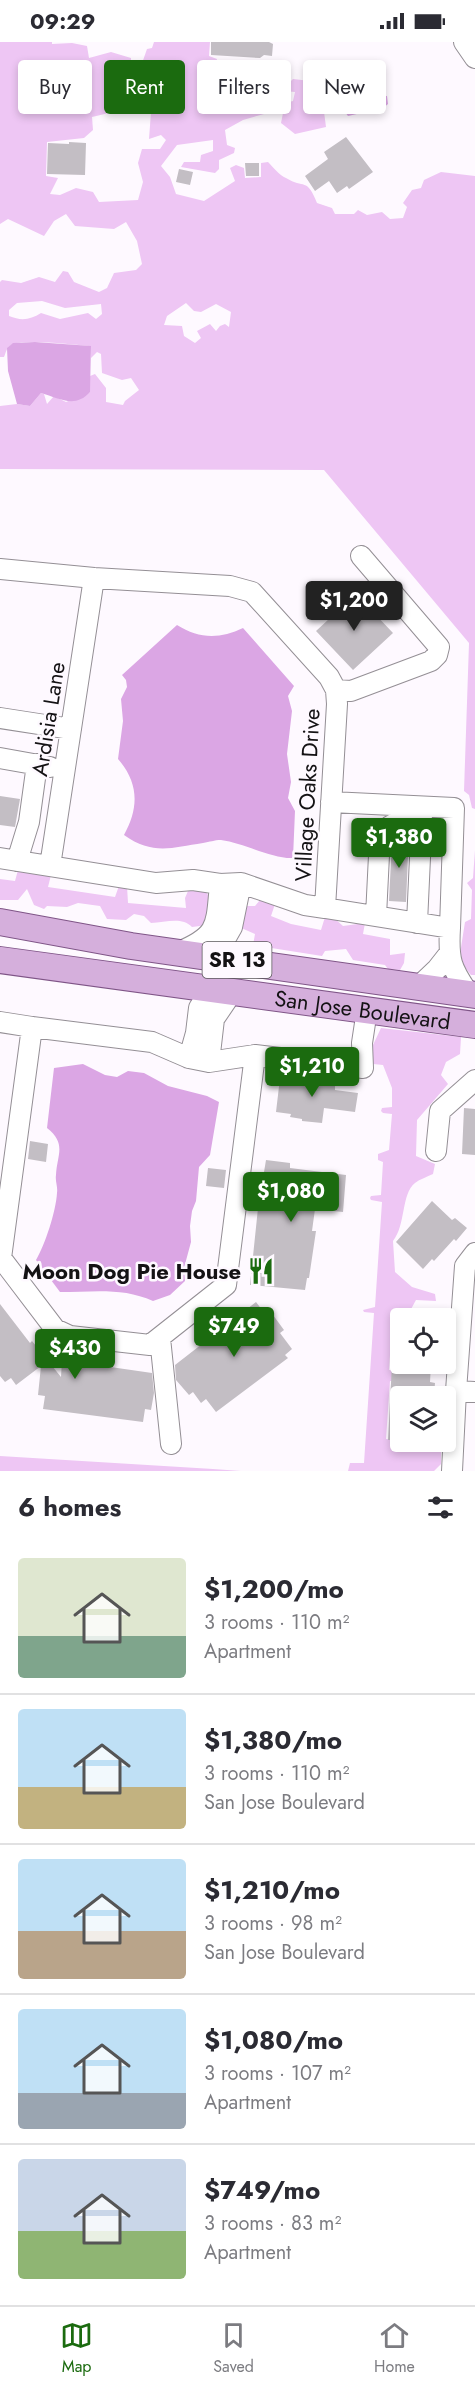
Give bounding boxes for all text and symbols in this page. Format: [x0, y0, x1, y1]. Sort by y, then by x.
text: 09:29 [30, 5, 96, 37]
chip: Buy [18, 60, 92, 114]
chip: Rent [104, 60, 185, 114]
chip: Filters [197, 60, 291, 114]
chip: New [303, 60, 386, 114]
pin: $1,200 [305, 581, 403, 632]
text: $1,200 [320, 586, 388, 615]
street label: Ardisia Lane [23, 659, 73, 779]
street label: Village Oaks Drive [286, 708, 328, 882]
pin: $1,380 [350, 818, 448, 869]
text: $1,380 [365, 823, 433, 852]
road number: SR 13 [202, 942, 272, 978]
street label: San Jose Boulevard [273, 982, 453, 1037]
pin: $1,210 [263, 1047, 361, 1098]
text: $1,210 [279, 1052, 345, 1081]
pin: $1,080 [242, 1172, 340, 1223]
text: $1,080 [257, 1177, 325, 1206]
place label: Moon Dog Pie House [23, 1255, 241, 1287]
restaurant icon: Moon Dog Pie House [246, 1256, 276, 1286]
pin: $749 [198, 1307, 270, 1358]
map controls [390, 1308, 456, 1452]
button: locate [390, 1308, 456, 1374]
text: $749 [208, 1312, 260, 1341]
pin: $430 [39, 1329, 111, 1380]
text: $430 [49, 1334, 101, 1363]
button: layers [390, 1386, 456, 1452]
text: 6 homes [18, 1488, 121, 1526]
icon: filters [424, 1491, 457, 1524]
text: $1,200/mo [204, 1570, 344, 1608]
icon: home [66, 1582, 138, 1654]
text: 3 rooms · 110 m² [204, 1608, 350, 1637]
text: Apartment [204, 1637, 291, 1666]
text: $1,380/mo [204, 1721, 342, 1759]
icon: home [66, 1733, 138, 1805]
text: 3 rooms · 110 m² [204, 1759, 350, 1788]
text: San Jose Boulevard [204, 1788, 365, 1817]
text: $1,210/mo [204, 1871, 340, 1909]
icon: home [66, 1883, 138, 1955]
text: 3 rooms · 98 m² [204, 1909, 342, 1938]
text: San Jose Boulevard [204, 1938, 365, 1967]
text: $1,080/mo [204, 2021, 343, 2059]
icon: home [66, 2033, 138, 2105]
text: 3 rooms · 107 m² [204, 2059, 351, 2088]
text: Apartment [204, 2088, 291, 2117]
text: $749/mo [204, 2171, 320, 2209]
icon: home [66, 2183, 138, 2255]
text: 3 rooms · 83 m² [204, 2209, 341, 2238]
text: Apartment [204, 2238, 291, 2267]
tab: Map [60, 2319, 93, 2378]
tab: Saved [213, 2319, 254, 2378]
tab: Home [374, 2319, 415, 2378]

